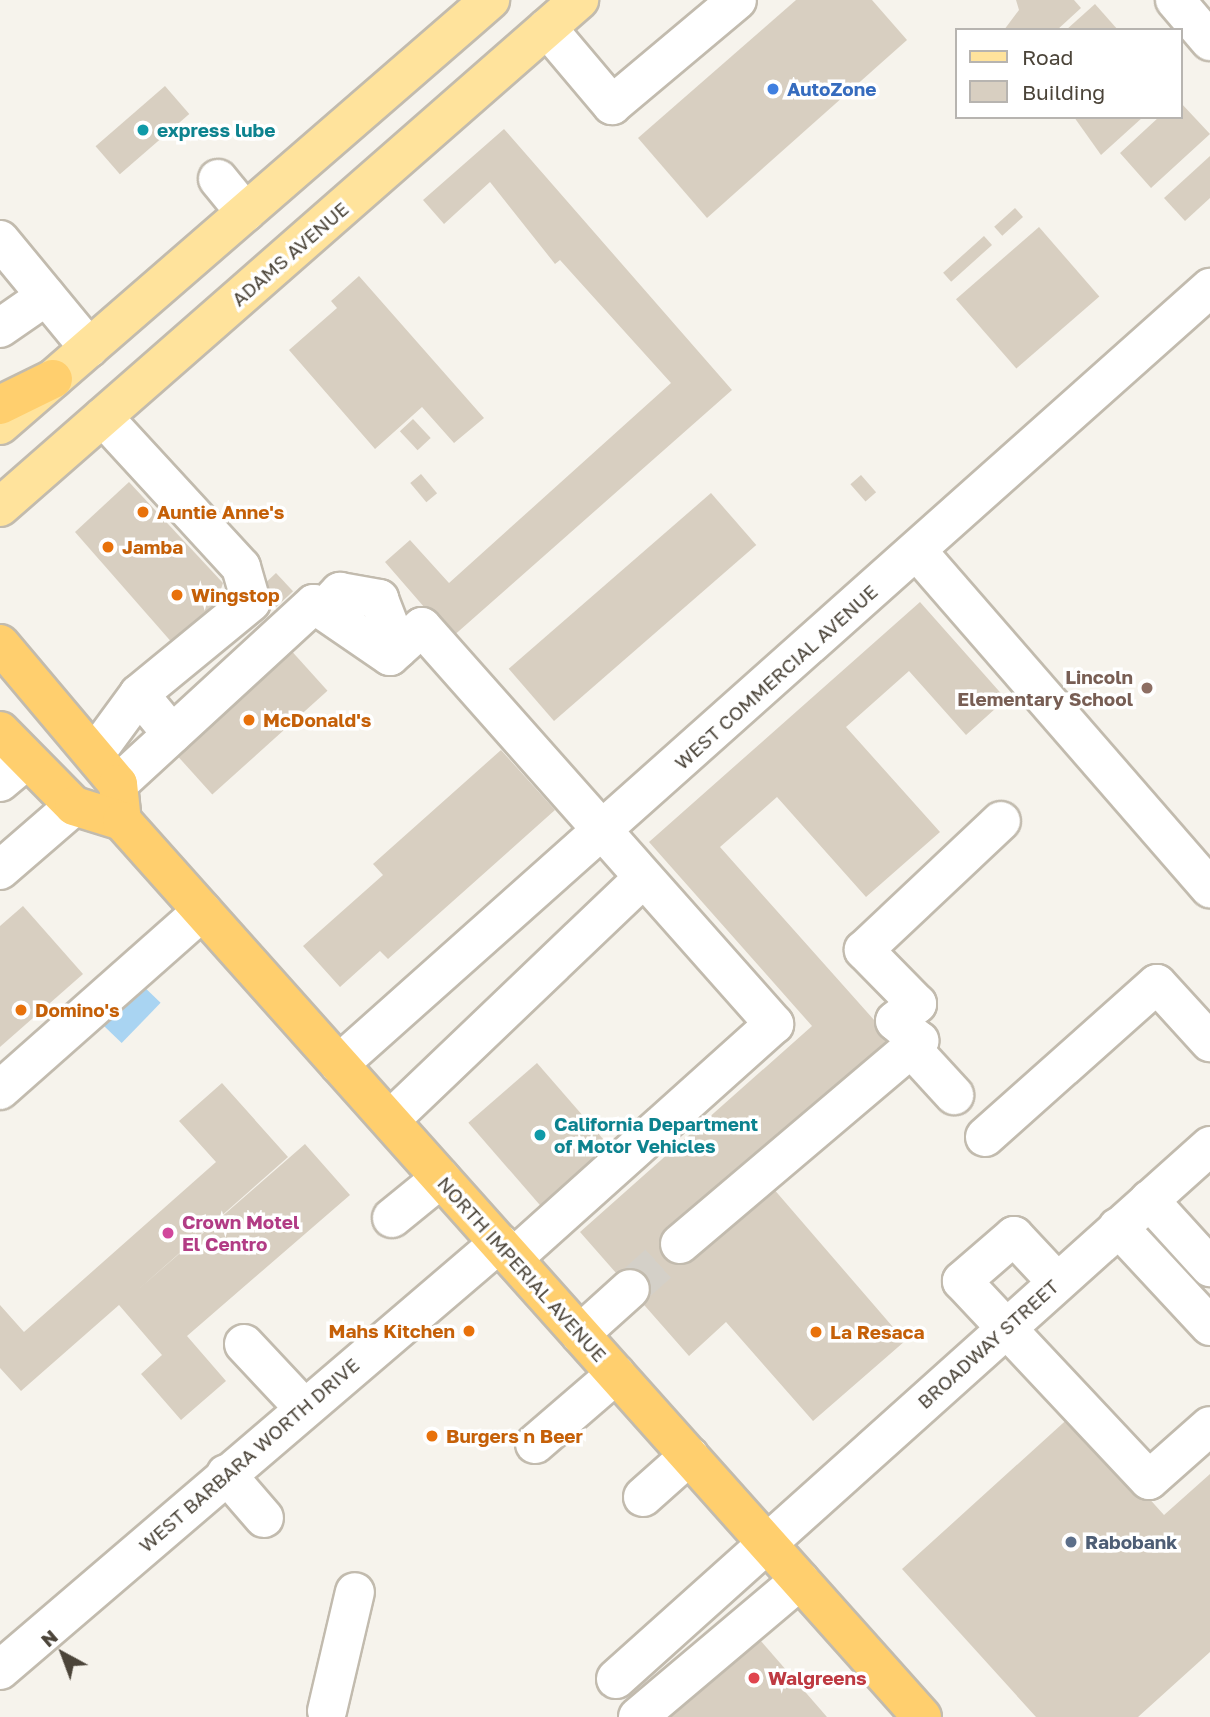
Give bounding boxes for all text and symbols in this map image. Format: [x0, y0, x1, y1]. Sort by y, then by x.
legend [954, 28, 1182, 119]
text: Road [1022, 44, 1073, 70]
place label: AutoZone [787, 78, 876, 100]
text: Building [1022, 79, 1105, 105]
marker: AutoZone [765, 81, 781, 97]
place label: express lube [157, 119, 275, 141]
marker: express lube [135, 122, 151, 138]
street label: ADAMS AVENUE [227, 197, 353, 311]
place label: Auntie Anne's [157, 501, 284, 523]
marker: Auntie Anne's [135, 504, 151, 520]
place label: Jamba [122, 536, 183, 558]
marker: Jamba [100, 539, 116, 555]
street label: WEST COMMERCIAL AVENUE [670, 580, 882, 774]
place label: Wingstop [191, 584, 280, 606]
marker: Wingstop [169, 587, 185, 603]
place label: Lincoln Elementary School [957, 666, 1133, 710]
marker: Lincoln Elementary School [1139, 680, 1155, 696]
place label: McDonald's [263, 709, 371, 731]
marker: McDonald's [241, 712, 257, 728]
place label: Domino's [35, 999, 120, 1021]
marker: Domino's [13, 1002, 29, 1018]
place label: California Department of Motor Vehicles [554, 1113, 758, 1157]
marker: California Department of Motor Vehicles [532, 1127, 548, 1143]
street label: NORTH IMPERIAL AVENUE [433, 1172, 611, 1366]
place label: Crown Motel El Centro [182, 1211, 299, 1255]
marker: Crown Motel El Centro [160, 1225, 176, 1241]
street label: BROADWAY STREET [913, 1275, 1063, 1413]
place label: Mahs Kitchen [328, 1320, 455, 1342]
place label: La Resaca [830, 1321, 925, 1343]
marker: Mahs Kitchen [461, 1323, 477, 1339]
marker: La Resaca [808, 1324, 824, 1340]
street label: WEST BARBARA WORTH DRIVE [134, 1353, 364, 1557]
place label: Burgers n Beer [446, 1425, 583, 1447]
marker: Burgers n Beer [424, 1428, 440, 1444]
place label: Rabobank [1085, 1531, 1177, 1553]
marker: Rabobank [1063, 1534, 1079, 1550]
north arrow [28, 1619, 98, 1689]
text: N [36, 1624, 62, 1651]
place label: Walgreens [768, 1667, 867, 1689]
marker: Walgreens [746, 1670, 762, 1686]

